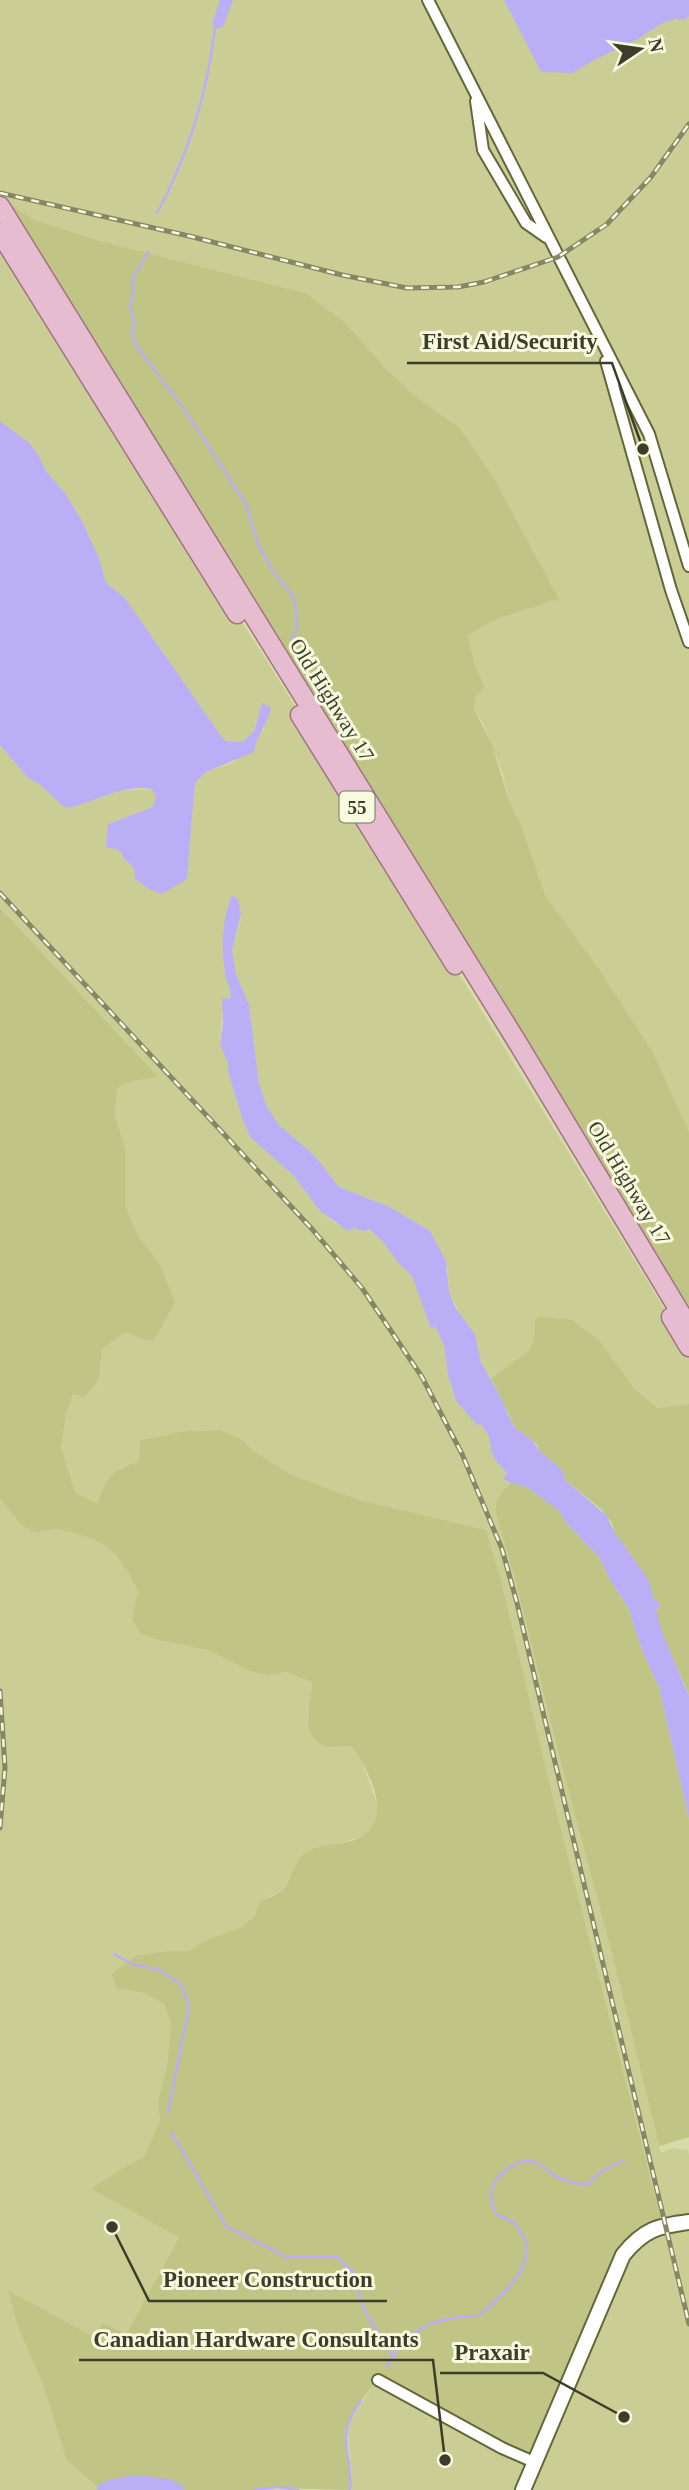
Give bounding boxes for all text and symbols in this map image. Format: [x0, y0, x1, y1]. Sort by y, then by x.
north arrow [605, 14, 675, 84]
text: N [644, 36, 668, 55]
callout: First Aid/Security [407, 319, 612, 363]
text: First Aid/Security [422, 329, 598, 354]
street label: Old Highway 17 [285, 634, 379, 766]
road number: 55 [340, 792, 374, 822]
street label: Old Highway 17 [583, 1117, 675, 1249]
callout: Pioneer Construction [149, 2257, 387, 2301]
text: Pioneer Construction [163, 2267, 373, 2292]
callout: Canadian Hardware Consultants [79, 2316, 433, 2360]
text: Canadian Hardware Consultants [93, 2327, 419, 2352]
callout: Praxair [440, 2329, 543, 2373]
text: Praxair [454, 2340, 530, 2365]

